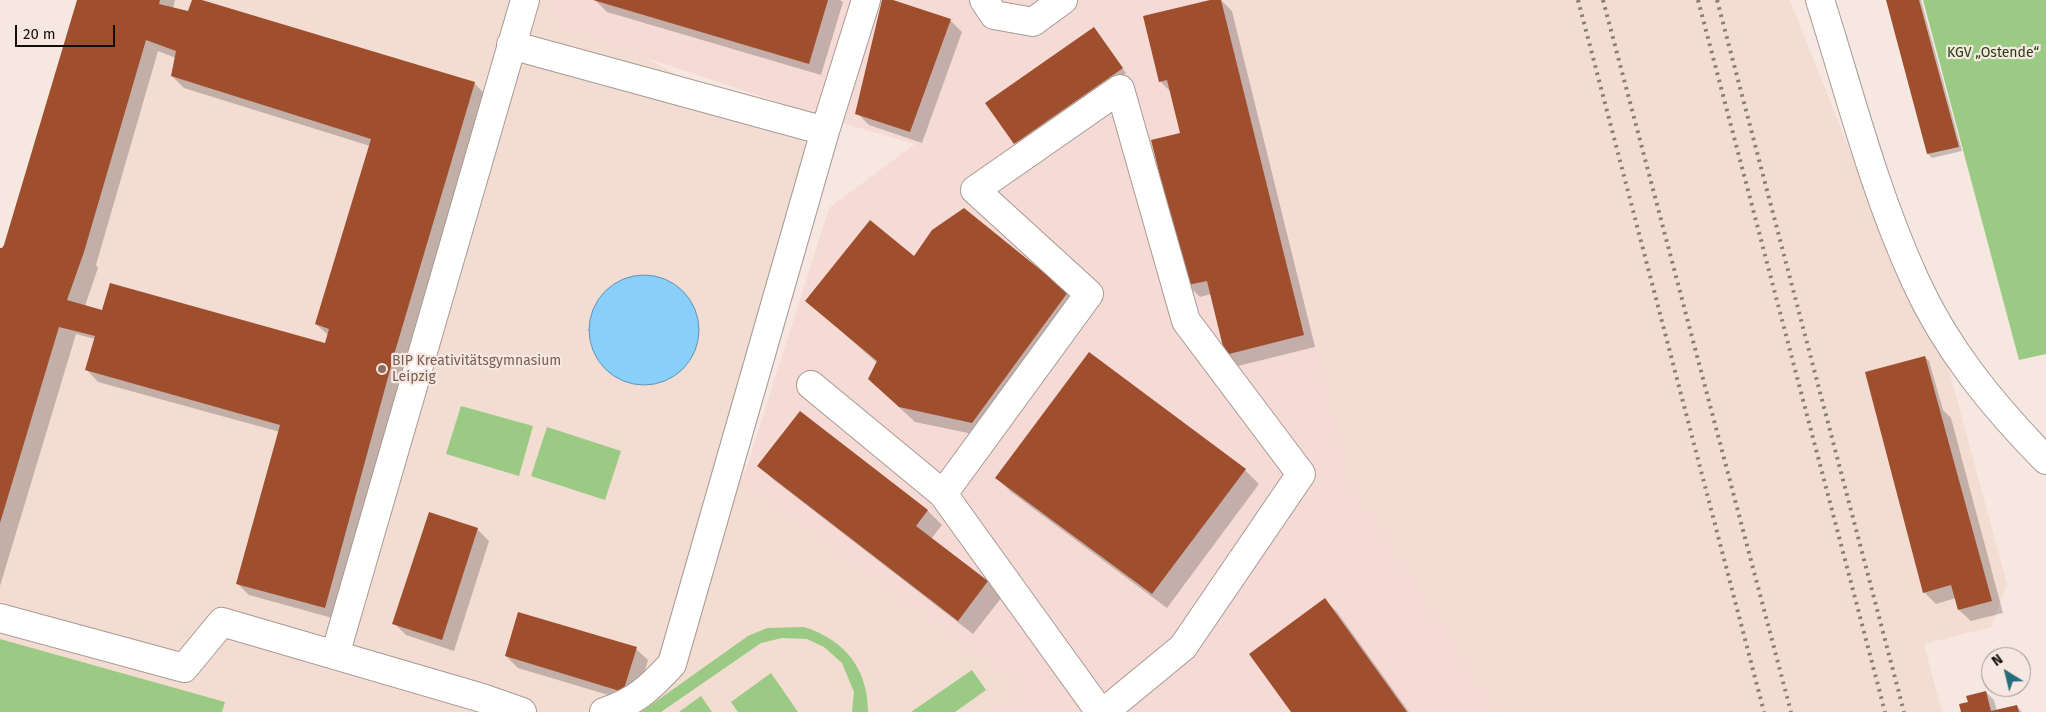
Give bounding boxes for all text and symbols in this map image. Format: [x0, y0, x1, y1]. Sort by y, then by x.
scale bar [18, 15, 118, 47]
text: 20 m [23, 25, 56, 43]
park label: KGV „Ostende“ [1947, 45, 2039, 61]
place label: BIP Kreativitätsgymnasium Leipzig [392, 353, 561, 386]
marker: BIP Kreativitätsgymnasium Leipzig [376, 363, 388, 375]
north arrow [1981, 647, 2031, 697]
text: N [1989, 651, 2006, 670]

